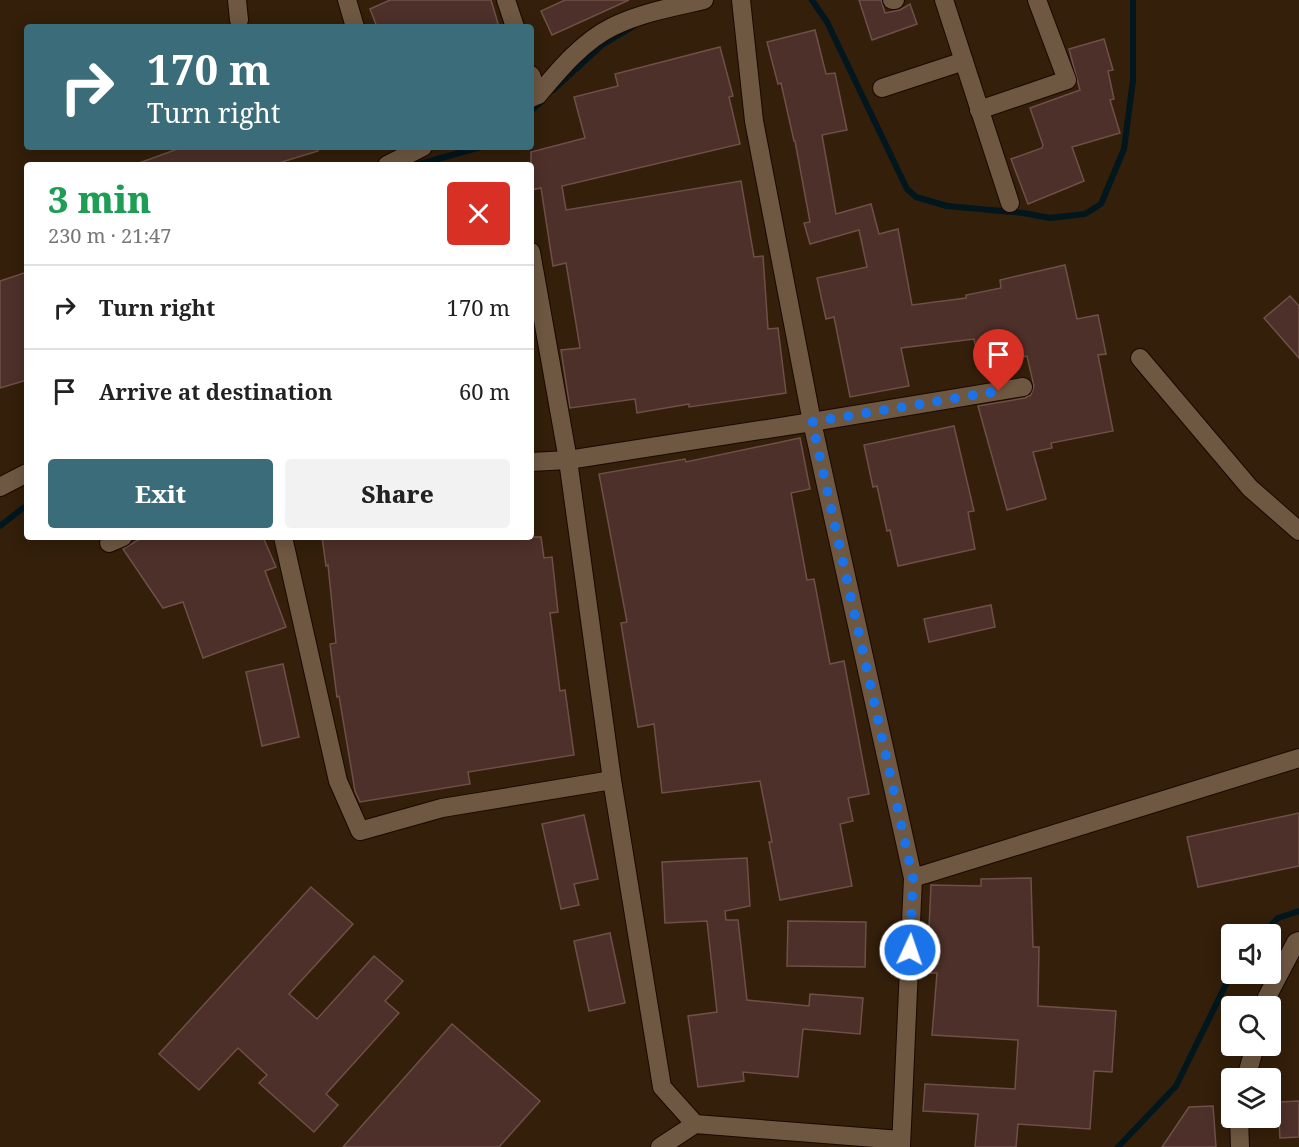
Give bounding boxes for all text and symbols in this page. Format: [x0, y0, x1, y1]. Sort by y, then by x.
text: 170 m [147, 40, 271, 97]
icon: right [48, 48, 126, 126]
text: Turn right [147, 94, 280, 131]
text: 3 min [48, 175, 151, 224]
button: close [447, 182, 510, 245]
text: 230 m · 21:47 [48, 222, 171, 249]
icon: right [48, 291, 81, 324]
text: Turn right [99, 292, 215, 322]
text: 170 m [447, 292, 510, 322]
pin [973, 329, 1024, 391]
icon: arrive [982, 338, 1015, 371]
icon: arrive [48, 375, 81, 408]
text: Arrive at destination [99, 376, 333, 406]
text: 60 m [459, 376, 510, 406]
button: Exit [48, 459, 273, 528]
button: Share [285, 459, 510, 528]
position arrow [878, 918, 942, 982]
map controls [1221, 924, 1281, 1128]
button: sound [1221, 924, 1281, 984]
button: search [1221, 996, 1281, 1056]
button: layers [1221, 1068, 1281, 1128]

